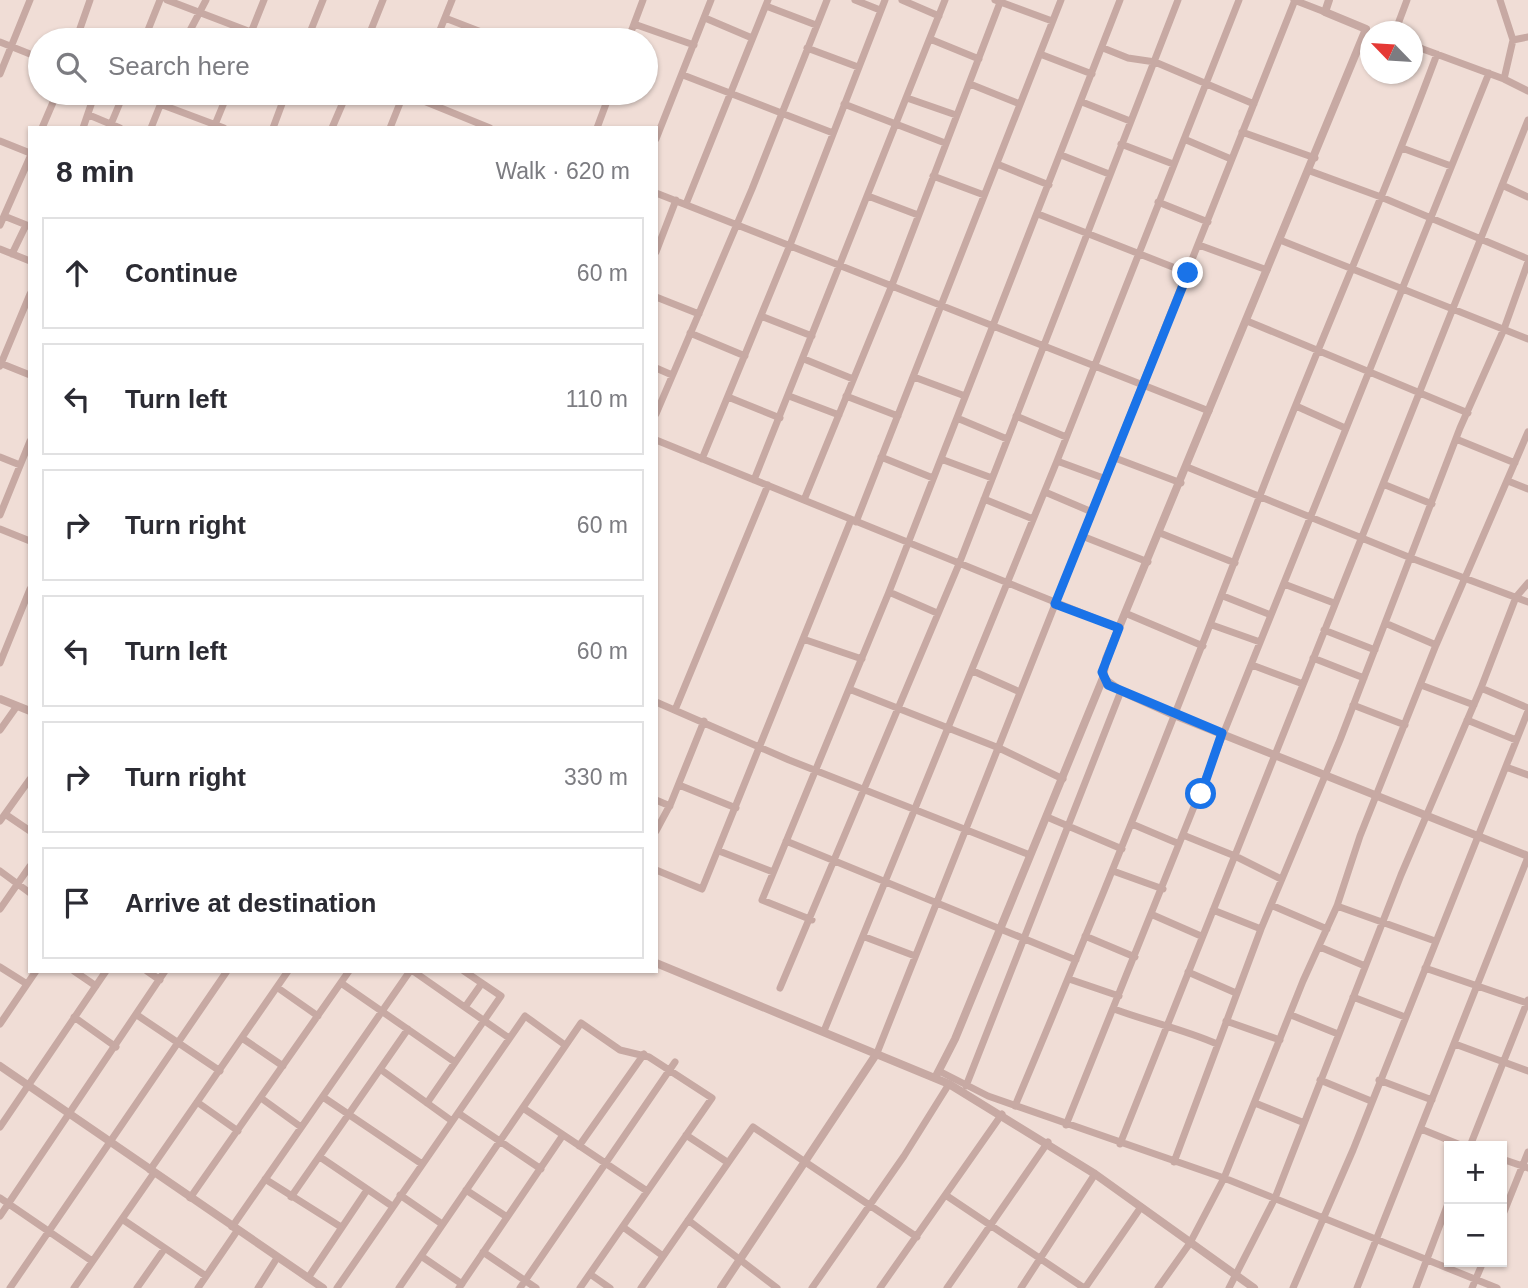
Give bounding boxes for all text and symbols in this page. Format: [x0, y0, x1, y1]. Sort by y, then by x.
north arrow [1360, 21, 1423, 84]
search box [28, 28, 658, 105]
icon: search [52, 48, 90, 86]
text: Search here [108, 51, 250, 81]
text: 8 min [56, 155, 134, 188]
text: Walk · 620 m [495, 158, 630, 184]
icon: ahead [58, 254, 96, 292]
route end [1172, 257, 1203, 288]
text: Continue [125, 258, 238, 288]
text: 60 m [577, 260, 628, 286]
icon: left [58, 380, 96, 418]
text: Turn left [125, 384, 227, 414]
text: 110 m [566, 386, 628, 412]
icon: right [58, 506, 96, 544]
text: Turn right [125, 510, 246, 540]
text: 60 m [577, 512, 628, 538]
icon: left [58, 632, 96, 670]
text: Turn left [125, 636, 227, 666]
text: 60 m [577, 638, 628, 664]
icon: right [58, 758, 96, 796]
text: Turn right [125, 762, 246, 792]
text: 330 m [564, 764, 628, 790]
route start [1185, 778, 1216, 809]
icon: arrive [58, 884, 96, 922]
text: Arrive at destination [125, 888, 376, 918]
map controls [1444, 1141, 1507, 1267]
button: + [1444, 1141, 1507, 1204]
button: − [1444, 1204, 1507, 1267]

